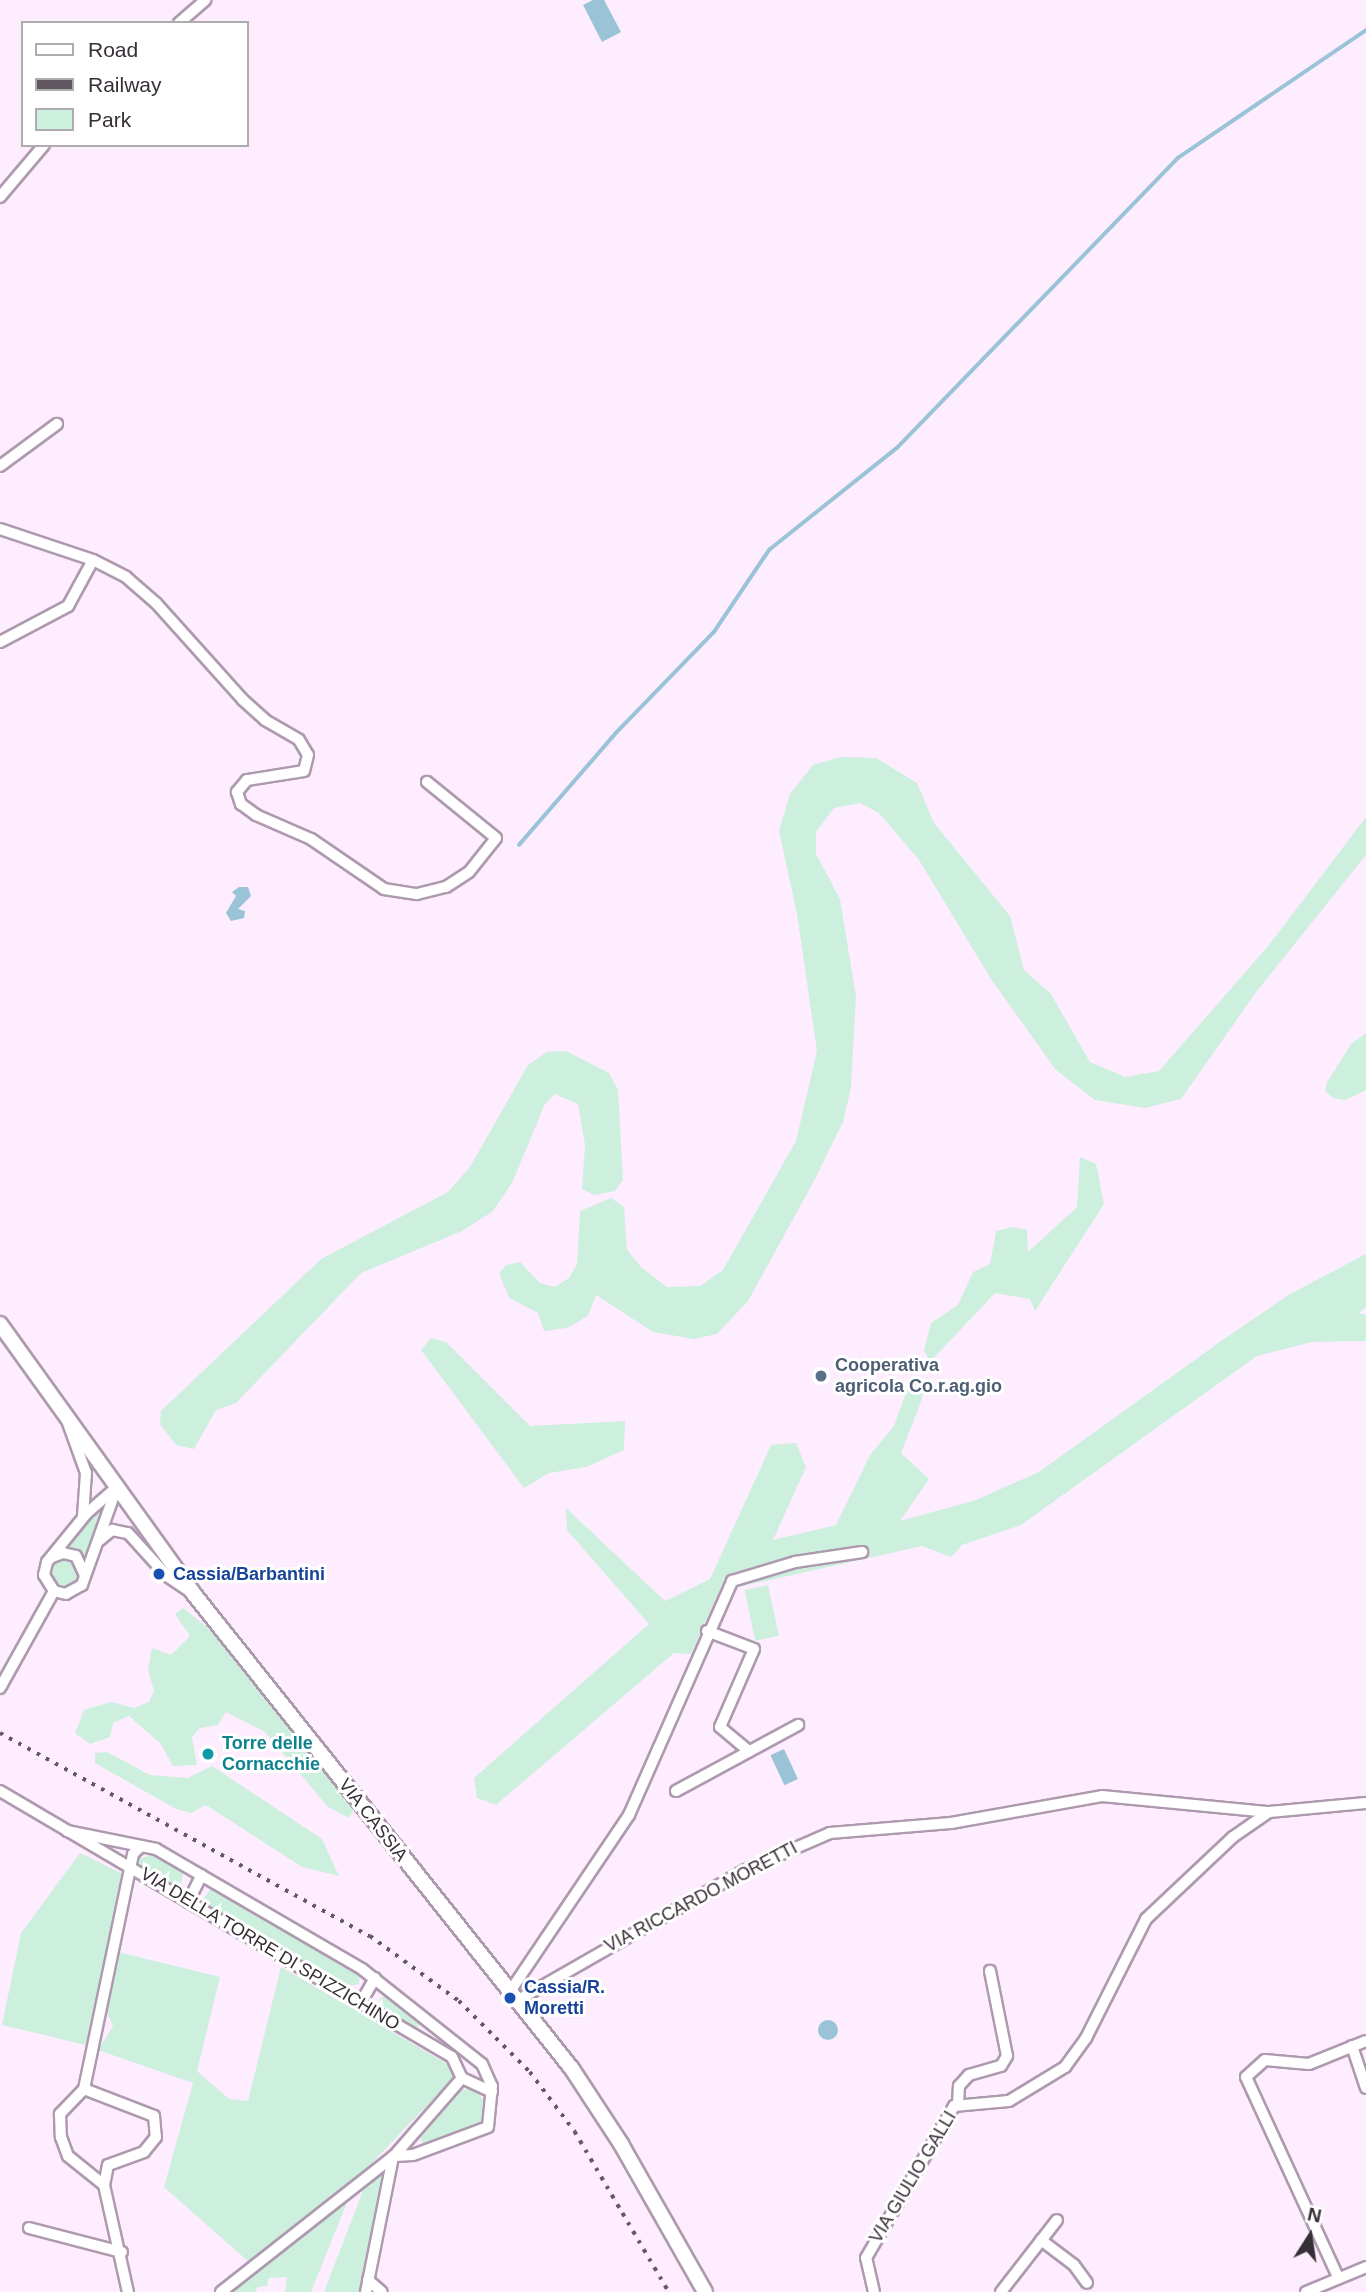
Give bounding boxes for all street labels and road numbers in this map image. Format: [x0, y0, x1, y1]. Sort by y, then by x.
street label: VIA CASSIA [334, 1774, 412, 1866]
street label: VIA RICCARDO MORETTI [601, 1837, 801, 1957]
street label: VIA DELLA TORRE DI SPIZZICHINO [136, 1862, 404, 2036]
street label: VIA GIULIO GALLI [865, 2107, 961, 2247]

